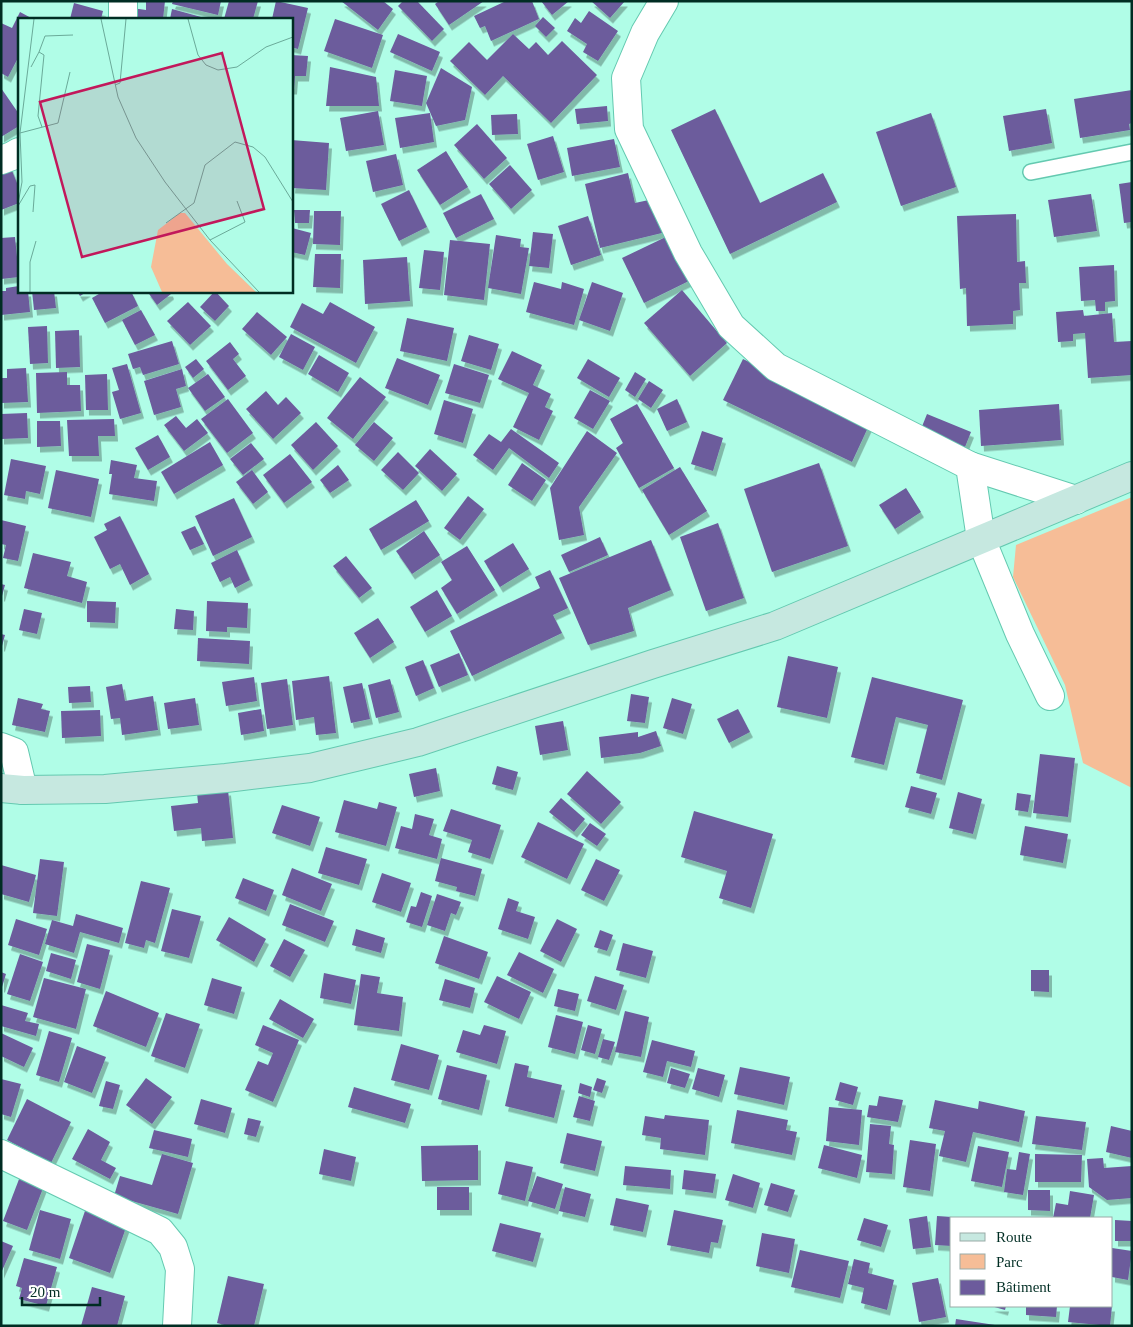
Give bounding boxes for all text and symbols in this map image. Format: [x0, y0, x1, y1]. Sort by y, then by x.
inset map [18, 18, 292, 292]
legend [950, 1217, 1113, 1307]
text: Route [996, 1229, 1032, 1245]
text: Parc [996, 1254, 1023, 1270]
scale bar [22, 1274, 100, 1306]
text: Bâtiment [996, 1279, 1052, 1295]
text: 20 m [30, 1284, 61, 1300]

